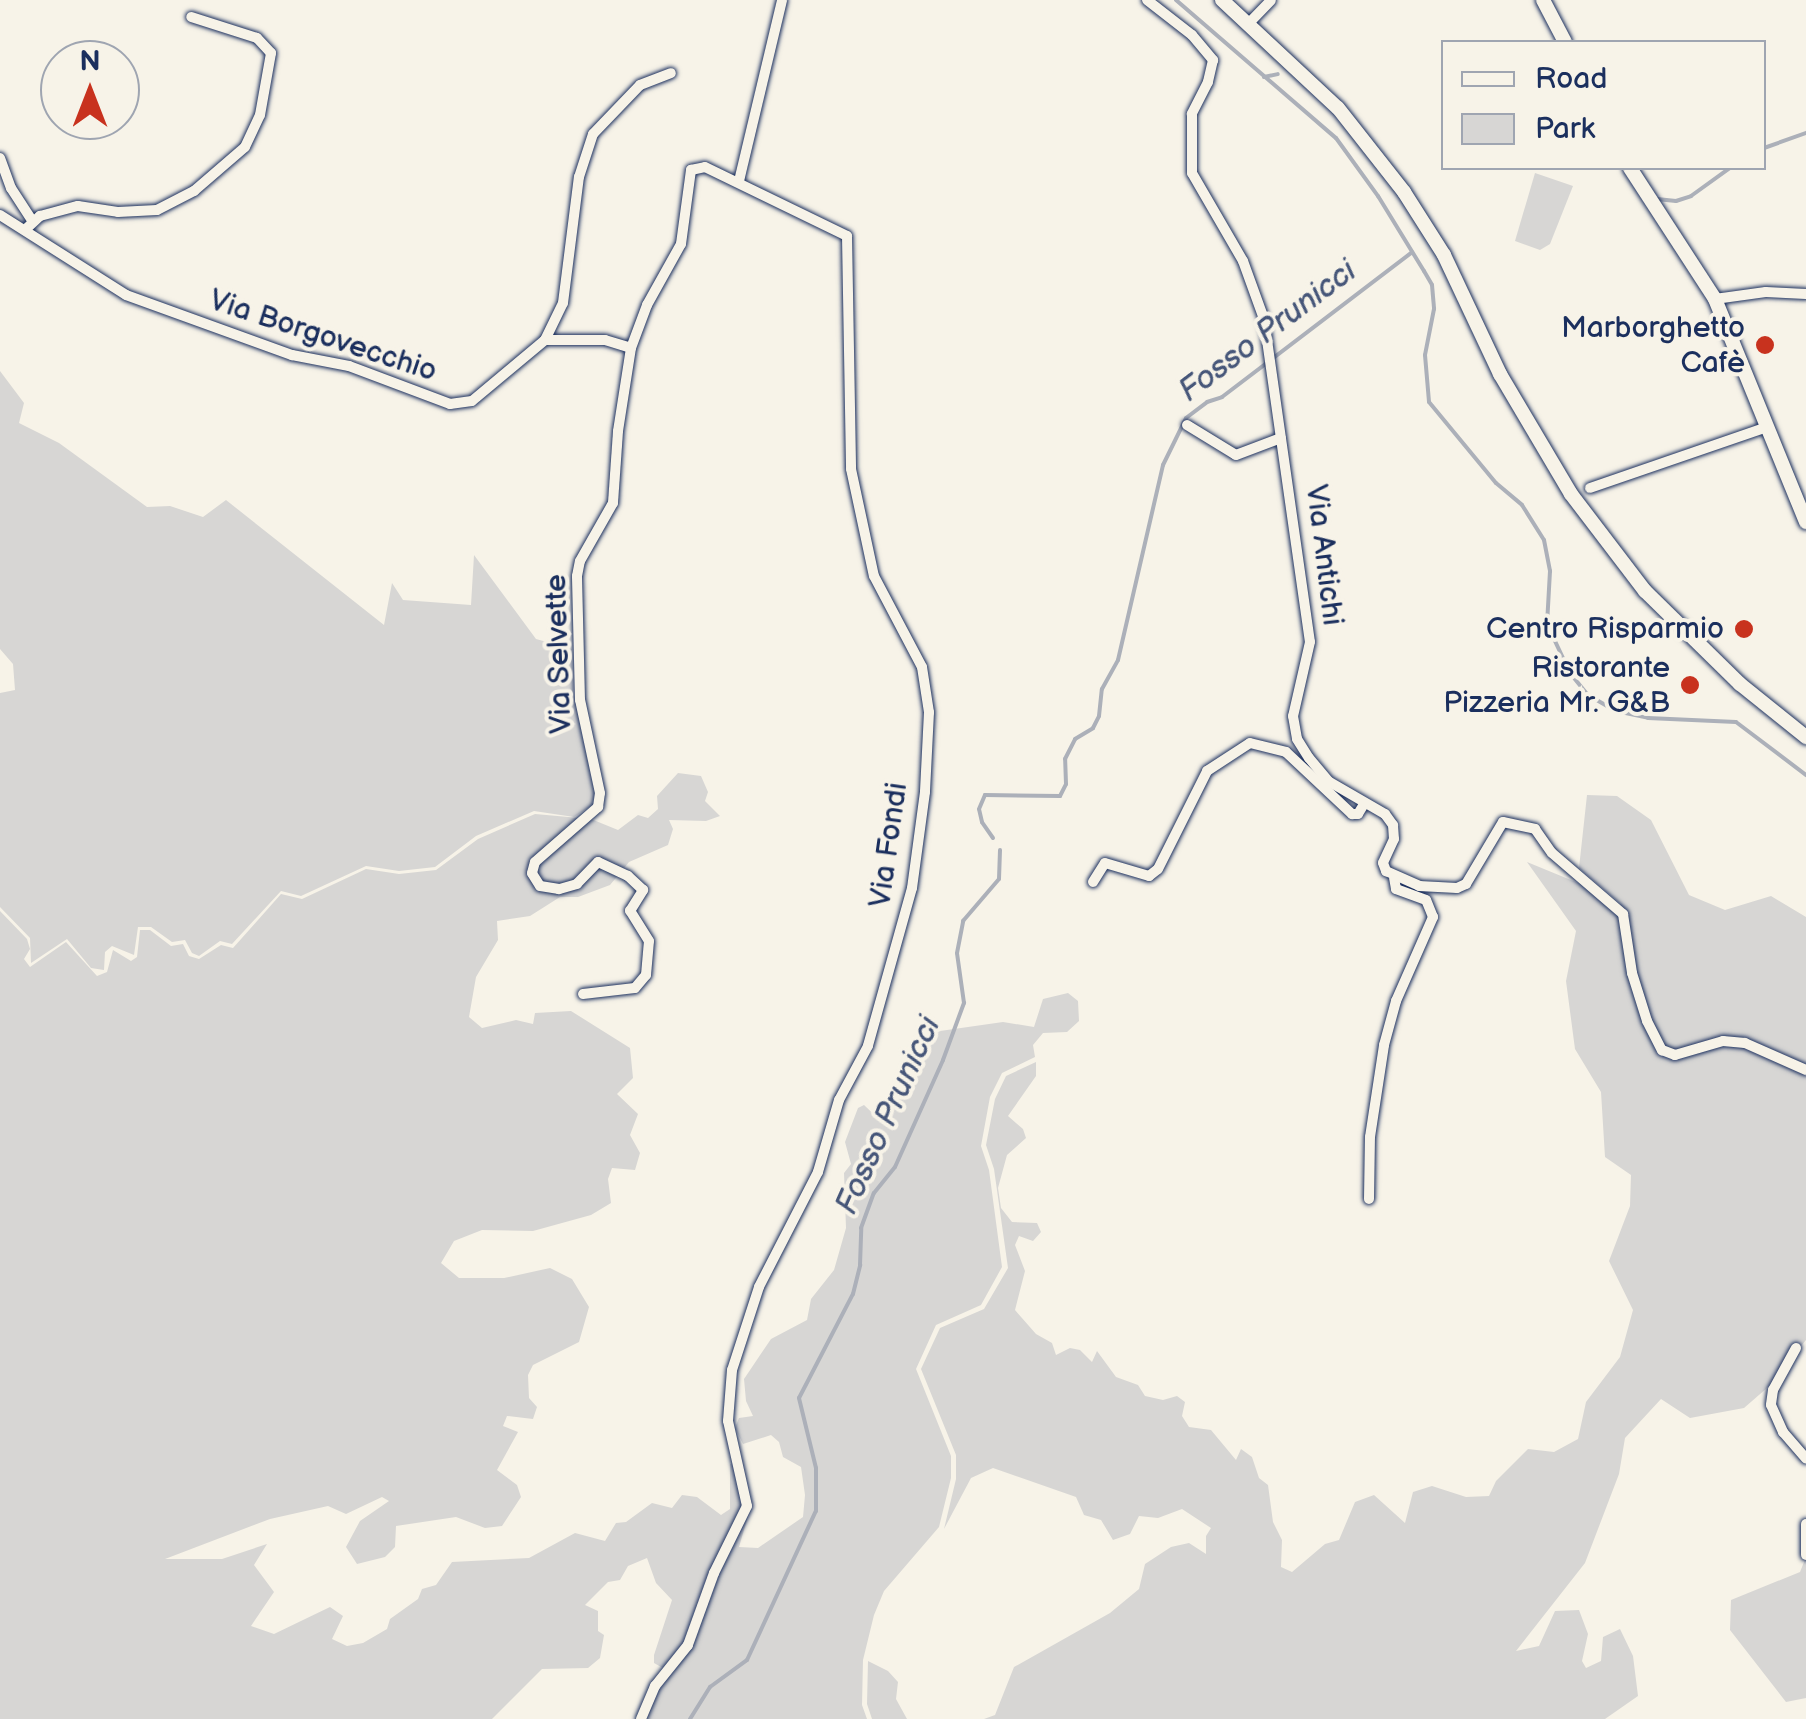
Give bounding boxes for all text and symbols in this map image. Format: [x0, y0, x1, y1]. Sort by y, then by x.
north arrow [40, 40, 140, 140]
legend [1441, 40, 1766, 170]
text: N [79, 45, 101, 78]
text: Road [1535, 61, 1608, 97]
text: Park [1535, 111, 1595, 147]
water label: Fosso Prunicci [1172, 253, 1364, 411]
street label: Via Borgovecchio [205, 282, 441, 390]
place label: Marborghetto Cafè [1561, 310, 1745, 380]
marker: Marborghetto Cafè [1754, 334, 1776, 356]
street label: Via Antichi [1298, 482, 1350, 628]
street label: Via Selvette [538, 573, 580, 735]
place label: Centro Risparmio [1486, 611, 1724, 647]
marker: Centro Risparmio [1733, 618, 1755, 640]
place label: Ristorante Pizzeria Mr. G&B [1443, 650, 1670, 720]
marker: Ristorante Pizzeria Mr. G&B [1679, 674, 1701, 696]
street label: Via Fondi [862, 780, 916, 910]
water label: Fosso Prunicci [828, 1011, 950, 1221]

